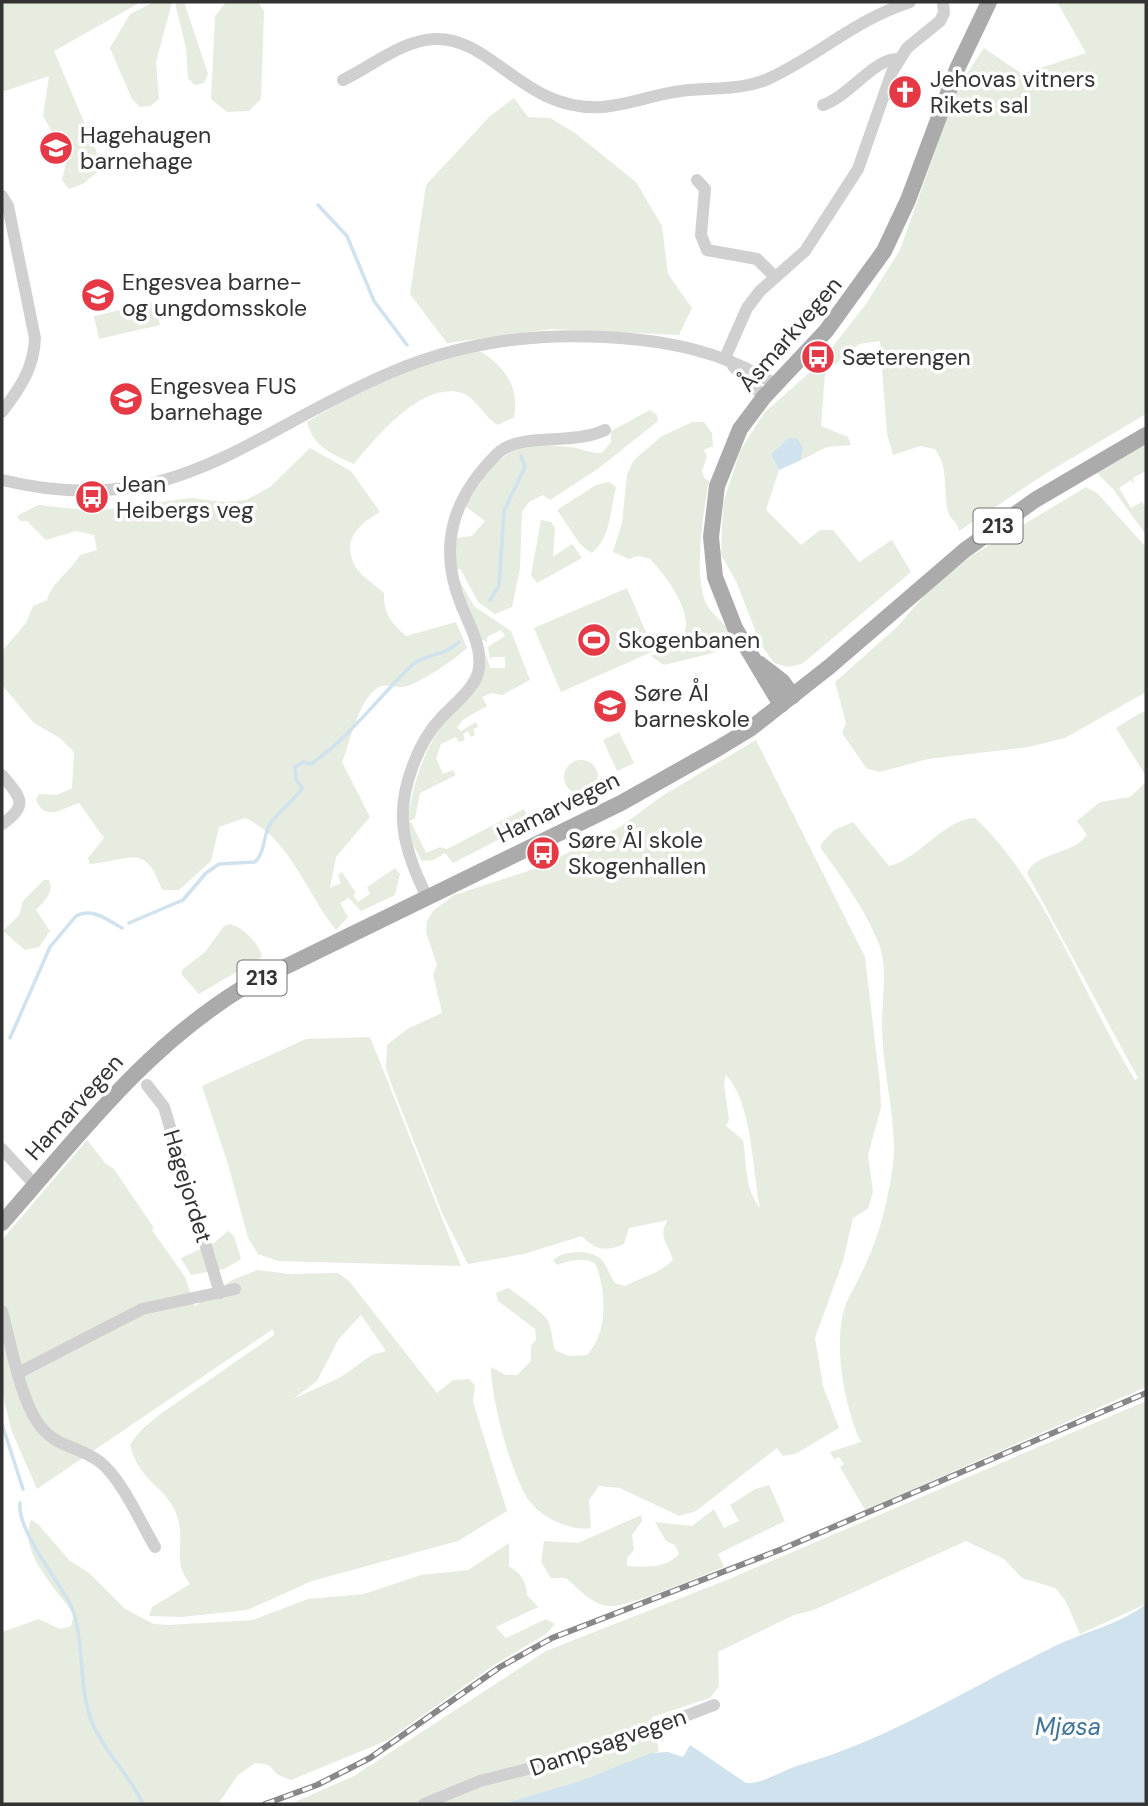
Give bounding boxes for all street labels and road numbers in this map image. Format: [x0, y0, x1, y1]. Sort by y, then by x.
street label: Åsmarkvegen [732, 270, 848, 398]
road number: 213 [974, 508, 1023, 544]
street label: Hamarvegen [492, 764, 624, 850]
road number: 213 [238, 960, 286, 996]
street label: Hamarvegen [18, 1048, 130, 1166]
street label: Hagejordet [157, 1126, 219, 1246]
street label: Dampsagvegen [526, 1701, 690, 1783]

